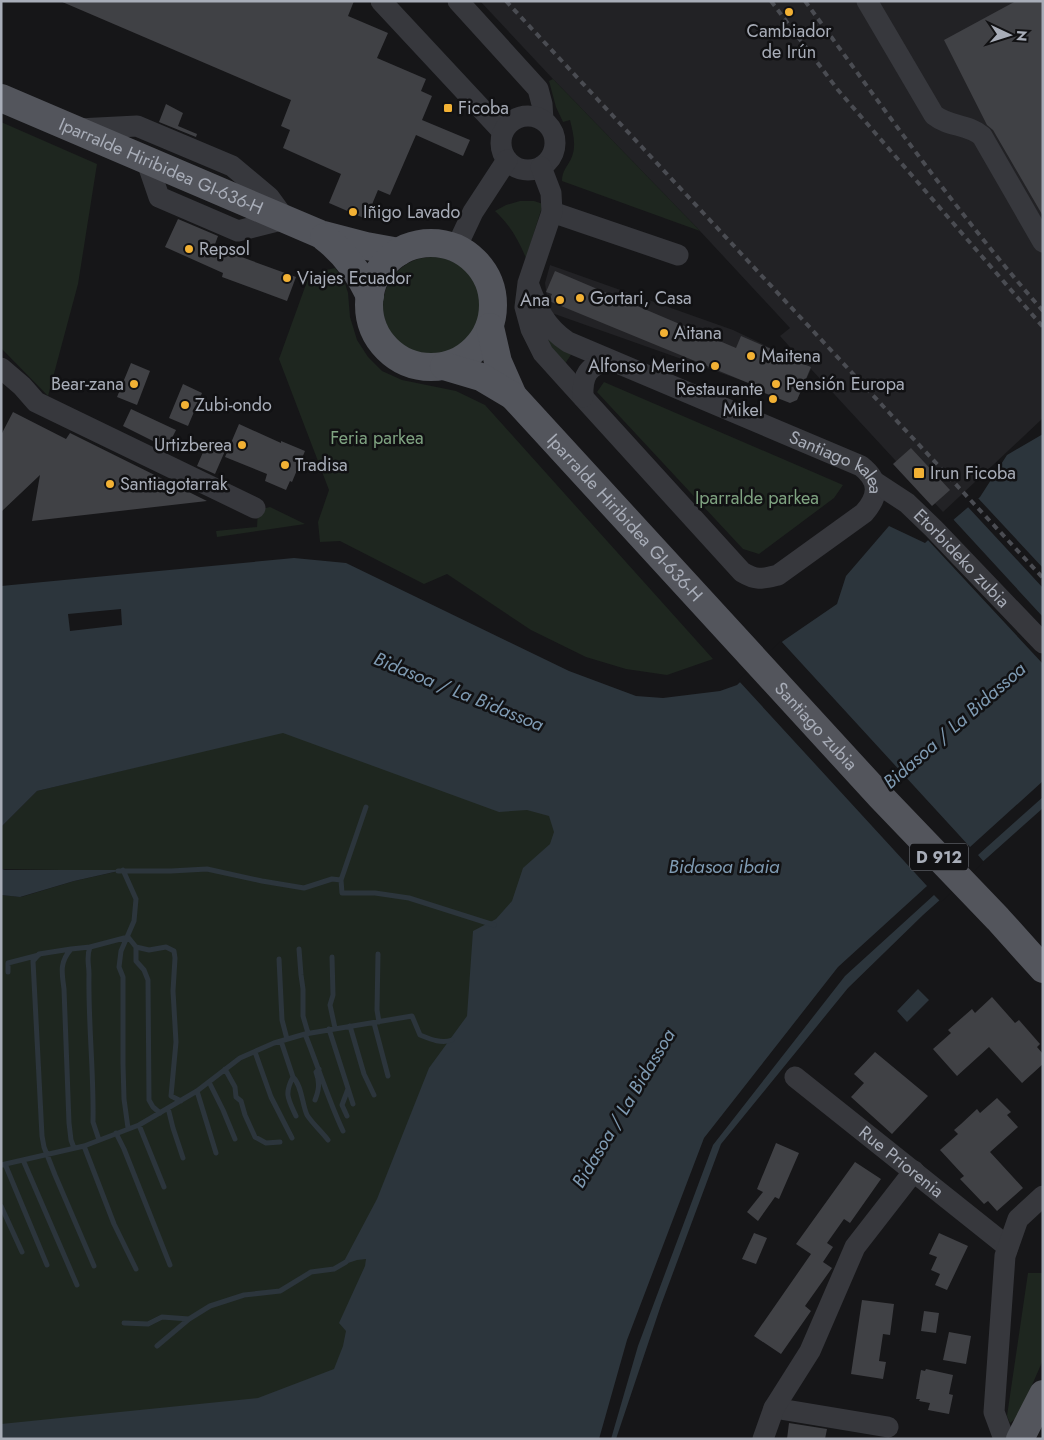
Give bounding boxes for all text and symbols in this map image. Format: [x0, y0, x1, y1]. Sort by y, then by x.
marker: Cambiador de Irún [783, 6, 795, 18]
north arrow [984, 10, 1034, 60]
place label: Cambiador de Irún [747, 18, 832, 65]
text: N [1012, 30, 1032, 42]
place label: Ficoba [458, 95, 509, 121]
marker: Ficoba [442, 102, 454, 114]
street label: Iparralde Hiribidea GI-636-H [55, 111, 267, 221]
place label: Iñigo Lavado [363, 199, 461, 225]
marker: Iñigo Lavado [347, 206, 359, 218]
place label: Repsol [199, 236, 250, 262]
marker: Repsol [183, 243, 195, 255]
place label: Viajes Ecuador [297, 265, 412, 291]
marker: Viajes Ecuador [281, 272, 293, 284]
place label: Gortari, Casa [590, 285, 692, 311]
place label: Ana [520, 287, 550, 313]
marker: Gortari, Casa [574, 292, 586, 304]
marker: Ana [554, 294, 566, 306]
place label: Aitana [674, 320, 722, 346]
marker: Aitana [658, 327, 670, 339]
place label: Maitena [761, 343, 821, 369]
marker: Maitena [745, 350, 757, 362]
place label: Alfonso Merino [588, 353, 705, 379]
marker: Alfonso Merino [709, 360, 721, 372]
place label: Bear-zana [51, 371, 124, 397]
place label: Pensión Europa [786, 371, 905, 397]
place label: Restaurante Mikel [676, 376, 763, 423]
marker: Bear-zana [128, 378, 140, 390]
marker: Pensión Europa [770, 378, 782, 390]
place label: Zubi-ondo [195, 392, 272, 418]
marker: Restaurante Mikel [767, 393, 779, 405]
marker: Zubi-ondo [179, 399, 191, 411]
street label: Santiago kalea [785, 424, 888, 494]
park label: Feria parkea [330, 425, 424, 451]
street label: Iparralde Hiribidea GI-636-H [541, 428, 709, 608]
place label: Urtizberea [154, 432, 232, 458]
marker: Urtizberea [236, 439, 248, 451]
place label: Tradisa [295, 452, 348, 478]
marker: Tradisa [279, 459, 291, 471]
place label: Irun Ficoba [930, 460, 1016, 486]
marker: Irun Ficoba [912, 466, 926, 480]
place label: Santiagotarrak [120, 471, 228, 497]
marker: Santiagotarrak [104, 478, 116, 490]
park label: Iparralde parkea [695, 485, 819, 511]
street label: Etorbideko zubia [908, 503, 1016, 614]
water label: Bidasoa / La Bidassoa [370, 645, 548, 738]
water label: Bidasoa / La Bidassoa [877, 655, 1032, 795]
street label: Santiago zubia [768, 676, 864, 776]
road number: D 912 [910, 844, 968, 870]
water label: Bidasoa ibaia [669, 853, 780, 880]
water label: Bidasoa / La Bidassoa [565, 1023, 682, 1193]
street label: Rue Priorenia [853, 1120, 949, 1204]

